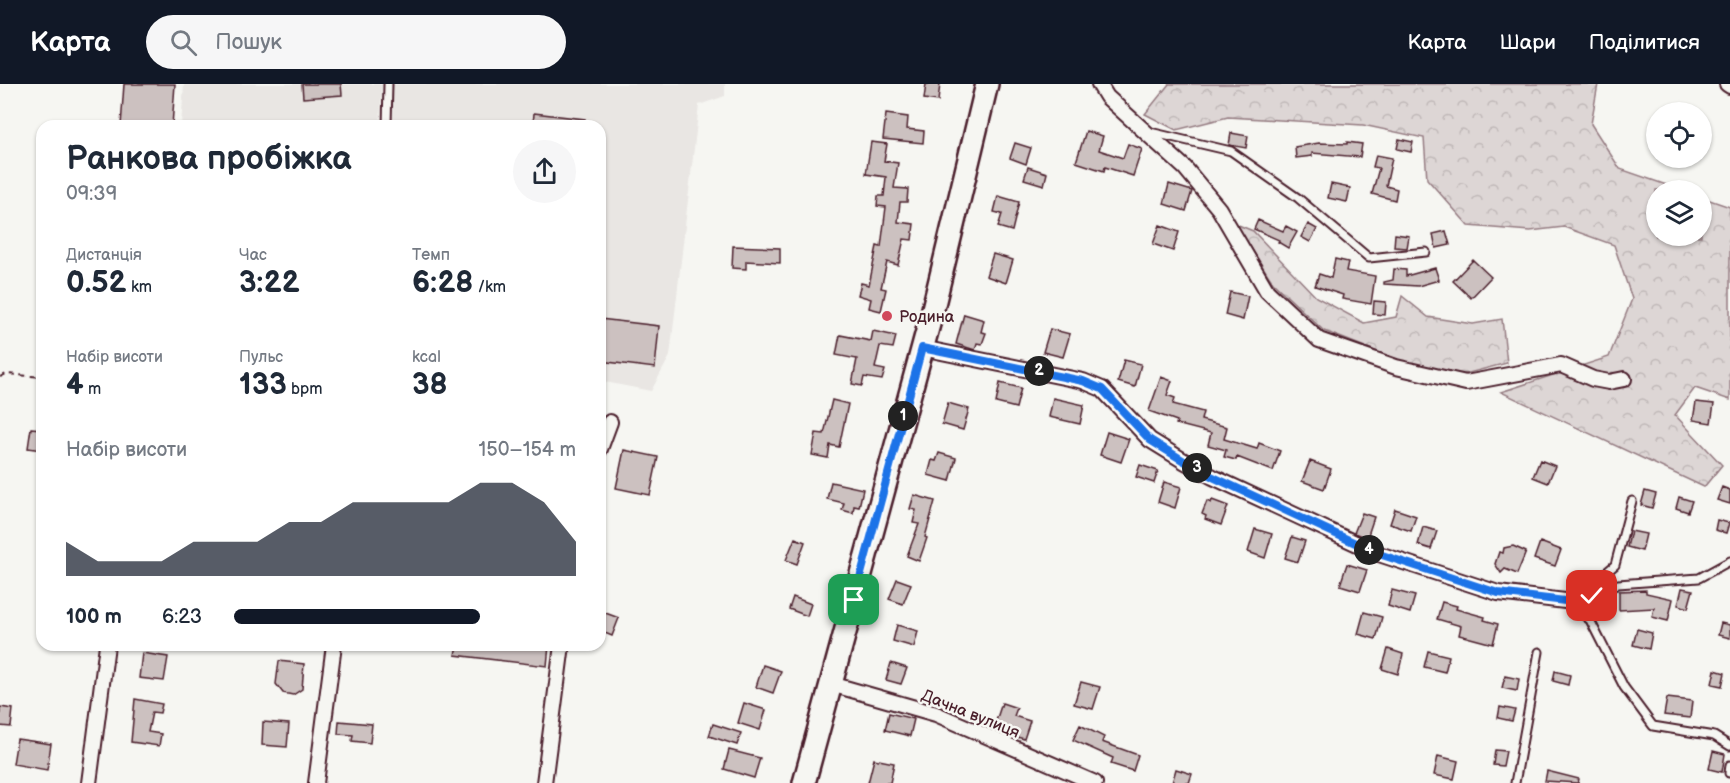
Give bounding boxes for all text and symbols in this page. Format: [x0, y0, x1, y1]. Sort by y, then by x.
search box [146, 15, 566, 69]
text: Карта [30, 26, 110, 59]
icon: search [167, 26, 200, 59]
text: Пошук [215, 29, 282, 56]
text: Карта [1407, 30, 1467, 55]
text: Шари [1500, 30, 1556, 55]
text: Поділитися [1589, 30, 1700, 55]
map controls [1646, 102, 1712, 246]
button: locate [1646, 102, 1712, 168]
text: Ранкова пробіжка [66, 139, 351, 179]
button: share [513, 140, 576, 203]
button: layers [1646, 180, 1712, 246]
text: 09:39 [66, 182, 117, 206]
text: Дистанція [66, 246, 142, 265]
text: Час [239, 246, 267, 265]
text: Темп [412, 246, 450, 265]
text: 0.52 [66, 265, 127, 301]
text: 3:22 [239, 265, 300, 301]
text: 6:28 [412, 265, 473, 301]
text: km [127, 278, 152, 297]
text: /km [473, 278, 506, 297]
place label: Родина [899, 308, 955, 327]
marker: Родина [880, 309, 894, 323]
text: Набір висоти [66, 348, 163, 367]
text: Пульс [239, 348, 283, 367]
text: kcal [412, 348, 441, 367]
pin: 2 [1024, 356, 1054, 386]
text: 2 [1034, 361, 1044, 380]
text: 4 [66, 367, 84, 403]
text: 133 [239, 367, 287, 403]
text: 38 [412, 367, 448, 403]
text: m [84, 380, 101, 399]
text: bpm [287, 380, 323, 399]
pin: 1 [888, 401, 918, 431]
text: 1 [900, 406, 906, 425]
text: Набір висоти [66, 438, 187, 462]
text: 150–154 m [479, 438, 576, 462]
pin: 3 [1182, 453, 1212, 483]
text: 3 [1192, 458, 1202, 477]
pin: 4 [1354, 535, 1384, 565]
text: 4 [1364, 540, 1374, 559]
pin [1566, 570, 1617, 621]
pin [828, 574, 879, 625]
icon: check [1575, 579, 1608, 612]
icon: arrive [837, 583, 870, 616]
text: 100 m [66, 605, 122, 629]
text: 6:23 [162, 605, 202, 629]
street label: Дачна вулиця [919, 686, 1022, 743]

